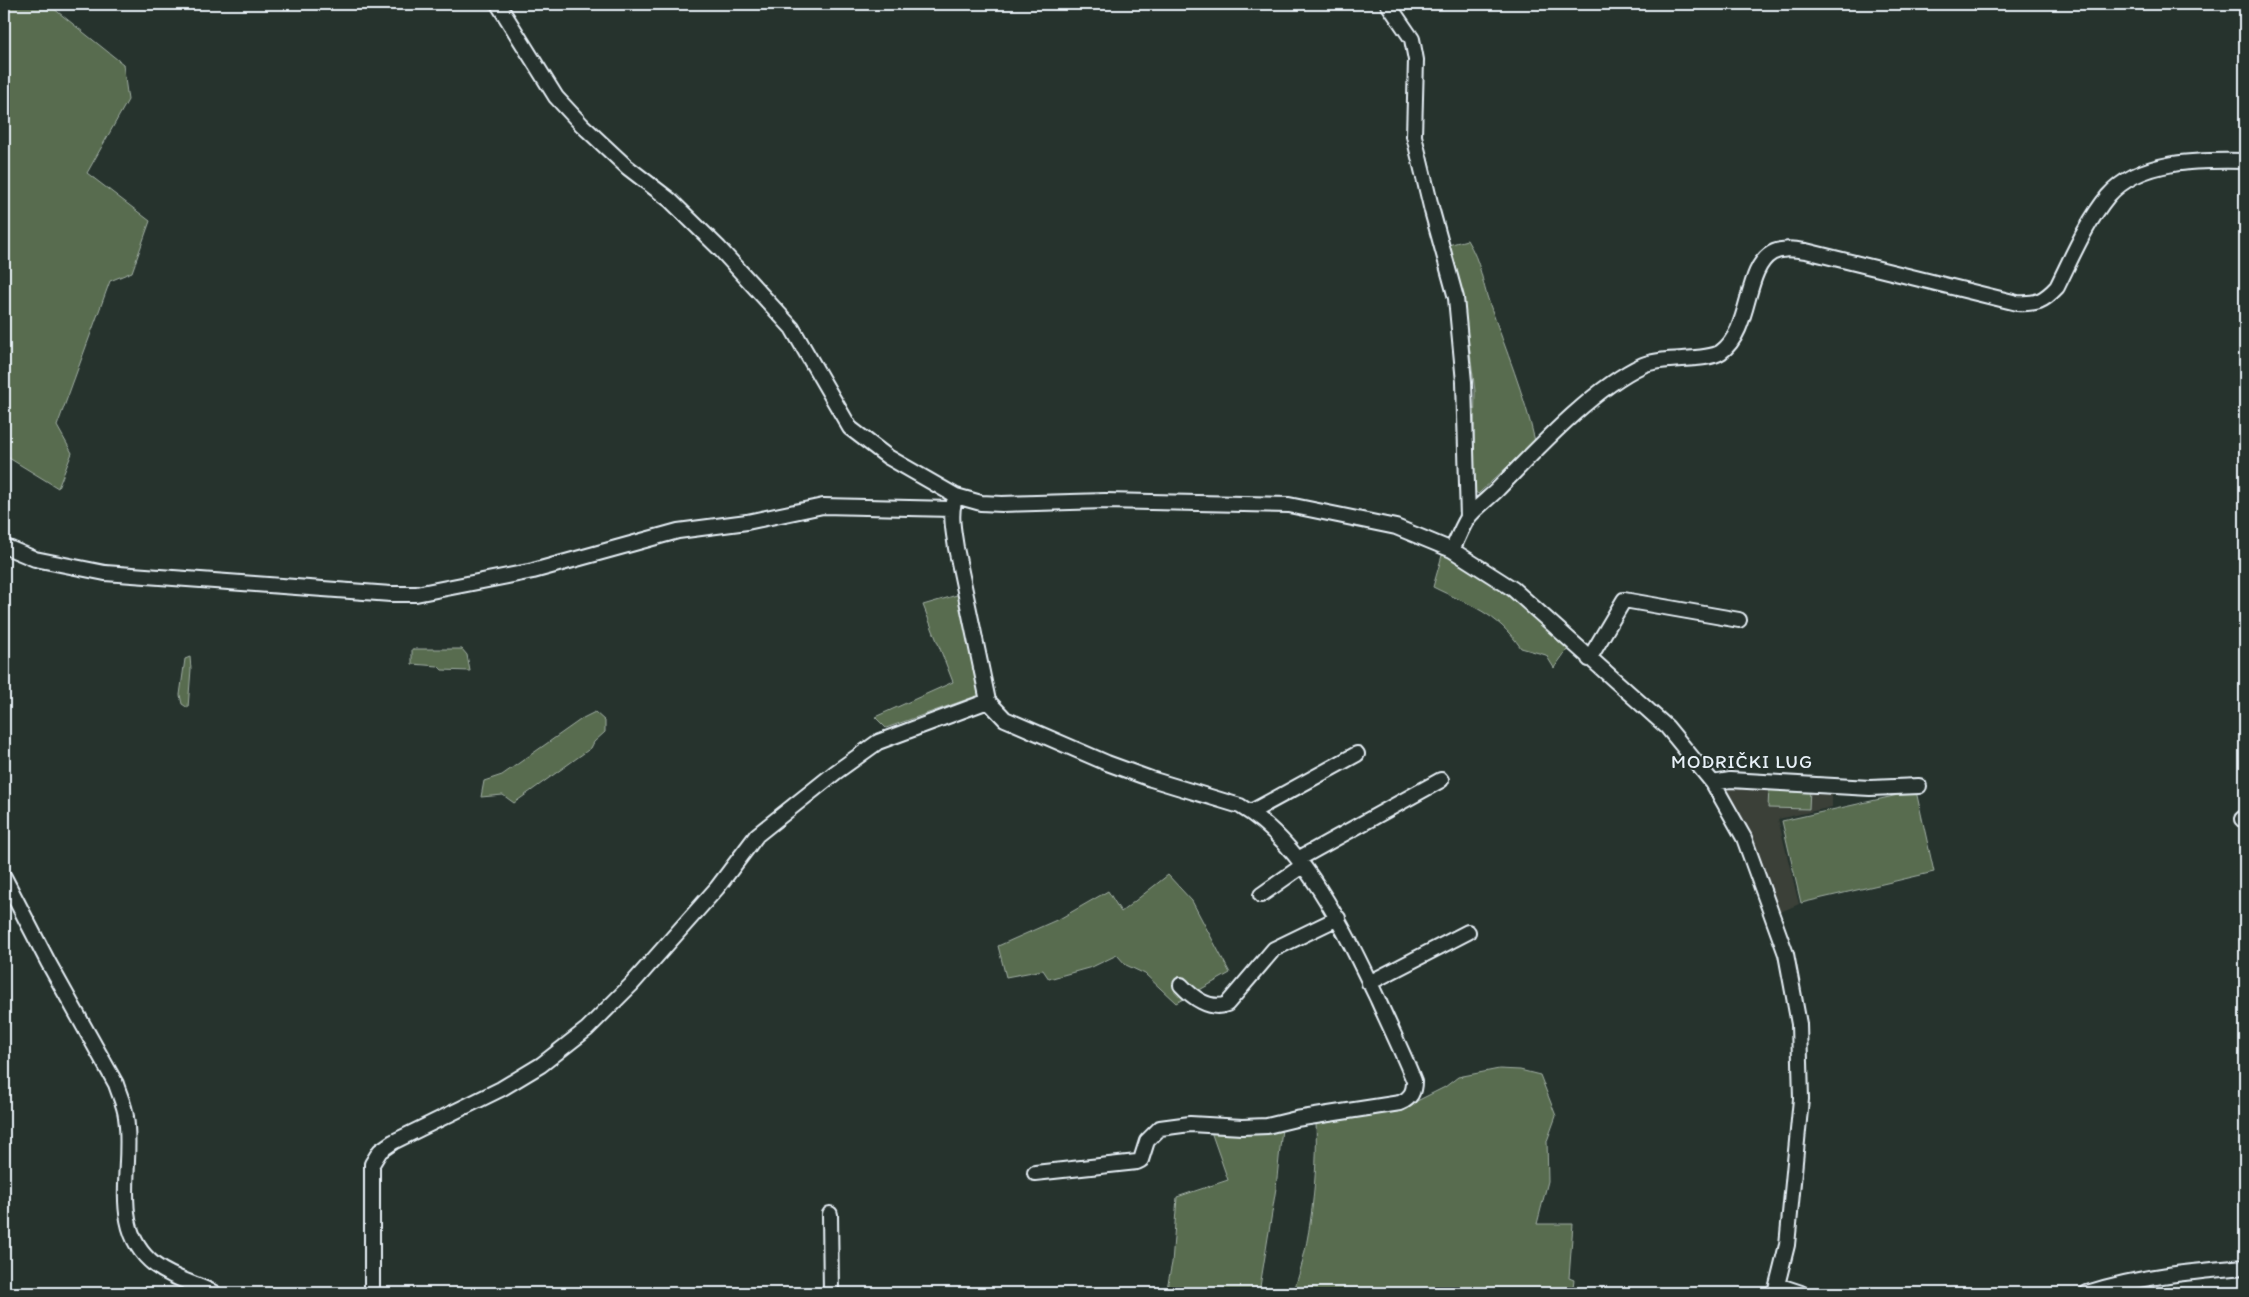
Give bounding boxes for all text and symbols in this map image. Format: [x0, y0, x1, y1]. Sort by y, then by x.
district label: MODRIČKI LUG [1671, 750, 1813, 773]

